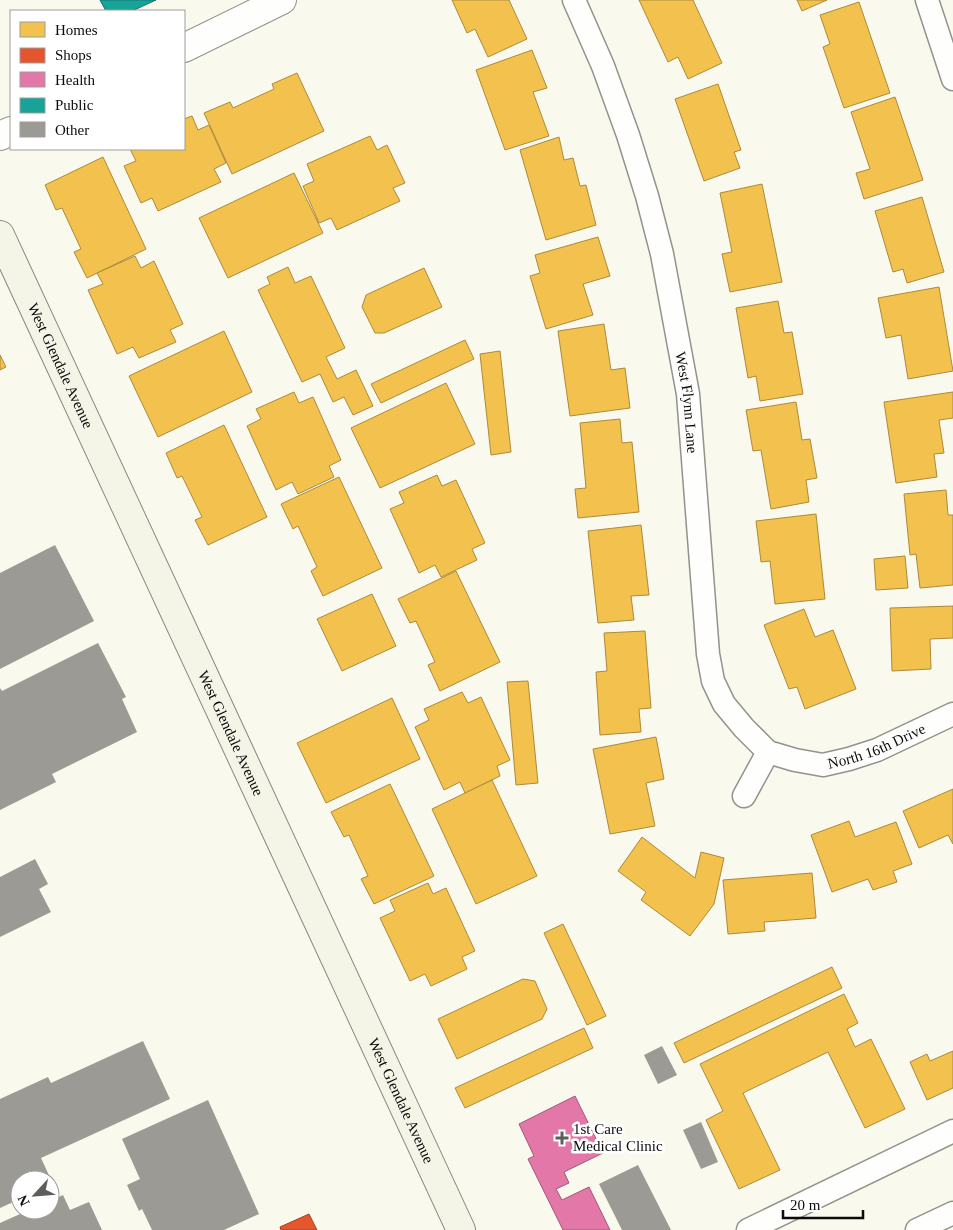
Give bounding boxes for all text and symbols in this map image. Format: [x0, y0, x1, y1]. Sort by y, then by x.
legend [10, 10, 185, 150]
text: Homes [55, 22, 98, 38]
text: Shops [55, 47, 92, 63]
text: Health [55, 72, 95, 88]
text: Public [55, 97, 94, 113]
text: Other [55, 122, 89, 138]
street label: West Glendale Avenue [25, 301, 97, 431]
street label: West Flynn Lane [672, 350, 701, 454]
street label: West Glendale Avenue [195, 668, 267, 799]
street label: North 16th Drive [826, 720, 928, 772]
street label: West Glendale Avenue [365, 1035, 437, 1166]
place label: 1st Care Medical Clinic [573, 1121, 663, 1154]
marker: 1st Care Medical Clinic [555, 1131, 569, 1145]
north arrow [10, 1170, 60, 1220]
scale bar [783, 1188, 863, 1220]
text: N [15, 1193, 33, 1208]
text: 20 m [790, 1197, 821, 1213]

